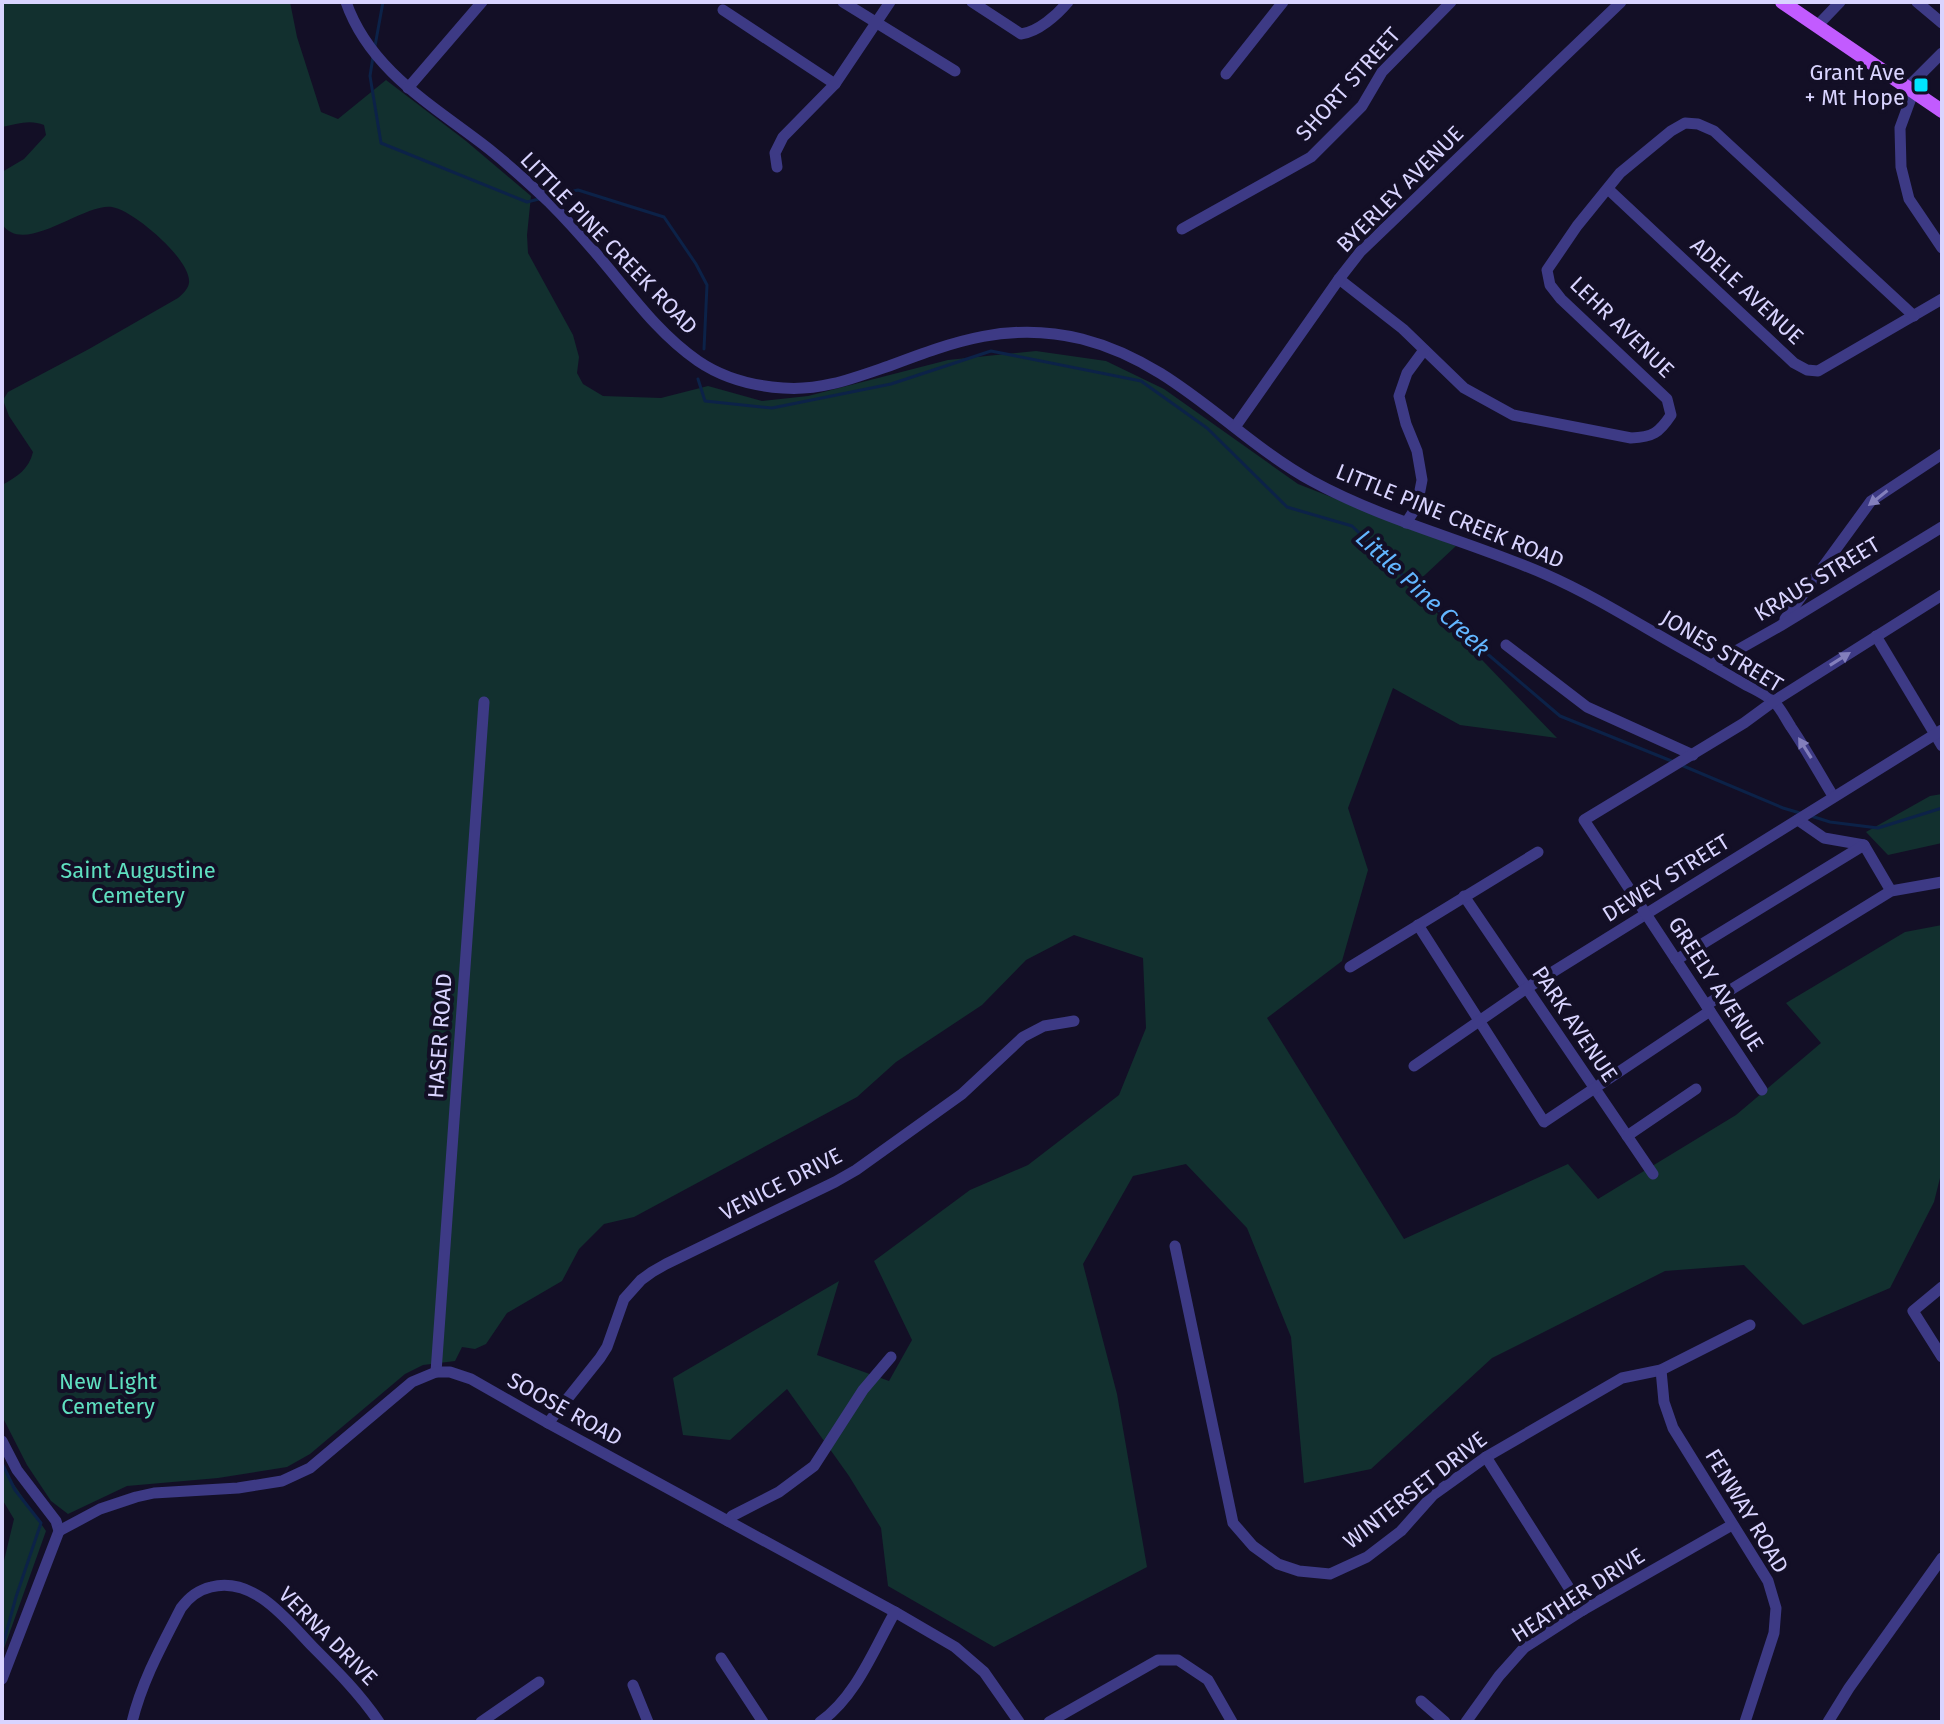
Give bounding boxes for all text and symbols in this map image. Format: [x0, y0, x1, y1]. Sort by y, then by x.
street label: SHORT STREET [1290, 21, 1406, 146]
place label: Grant Ave + Mt Hope [1804, 59, 1905, 111]
marker: Grant Ave + Mt Hope [1912, 76, 1930, 94]
street label: BYERLEY AVENUE [1331, 120, 1469, 258]
street label: LITTLE PINE CREEK ROAD [515, 146, 703, 340]
street label: ADELE AVENUE [1685, 232, 1809, 350]
street label: LEHR AVENUE [1564, 271, 1680, 383]
street label: LITTLE PINE CREEK ROAD [1332, 458, 1568, 574]
one-way arrow [1867, 489, 1888, 506]
water label: Little Pine Creek [1350, 524, 1496, 662]
street label: KRAUS STREET [1749, 531, 1885, 627]
street label: JONES STREET [1656, 604, 1788, 698]
one-way arrow [1829, 653, 1851, 667]
one-way arrow [1798, 737, 1812, 759]
street label: DEWEY STREET [1597, 828, 1735, 928]
park label: Saint Augustine Cemetery [60, 857, 216, 909]
street label: GREELY AVENUE [1662, 912, 1770, 1056]
street label: PARK AVENUE [1526, 961, 1624, 1087]
street label: HASER ROAD [422, 973, 458, 1099]
street label: VENICE DRIVE [715, 1142, 847, 1226]
street label: SOOSE ROAD [503, 1366, 627, 1452]
park label: New Light Cemetery [59, 1368, 157, 1420]
street label: WINTERSET DRIVE [1338, 1426, 1492, 1554]
street label: FENWAY ROAD [1699, 1444, 1795, 1578]
street label: HEATHER DRIVE [1506, 1542, 1650, 1648]
street label: VERNA DRIVE [273, 1581, 383, 1691]

